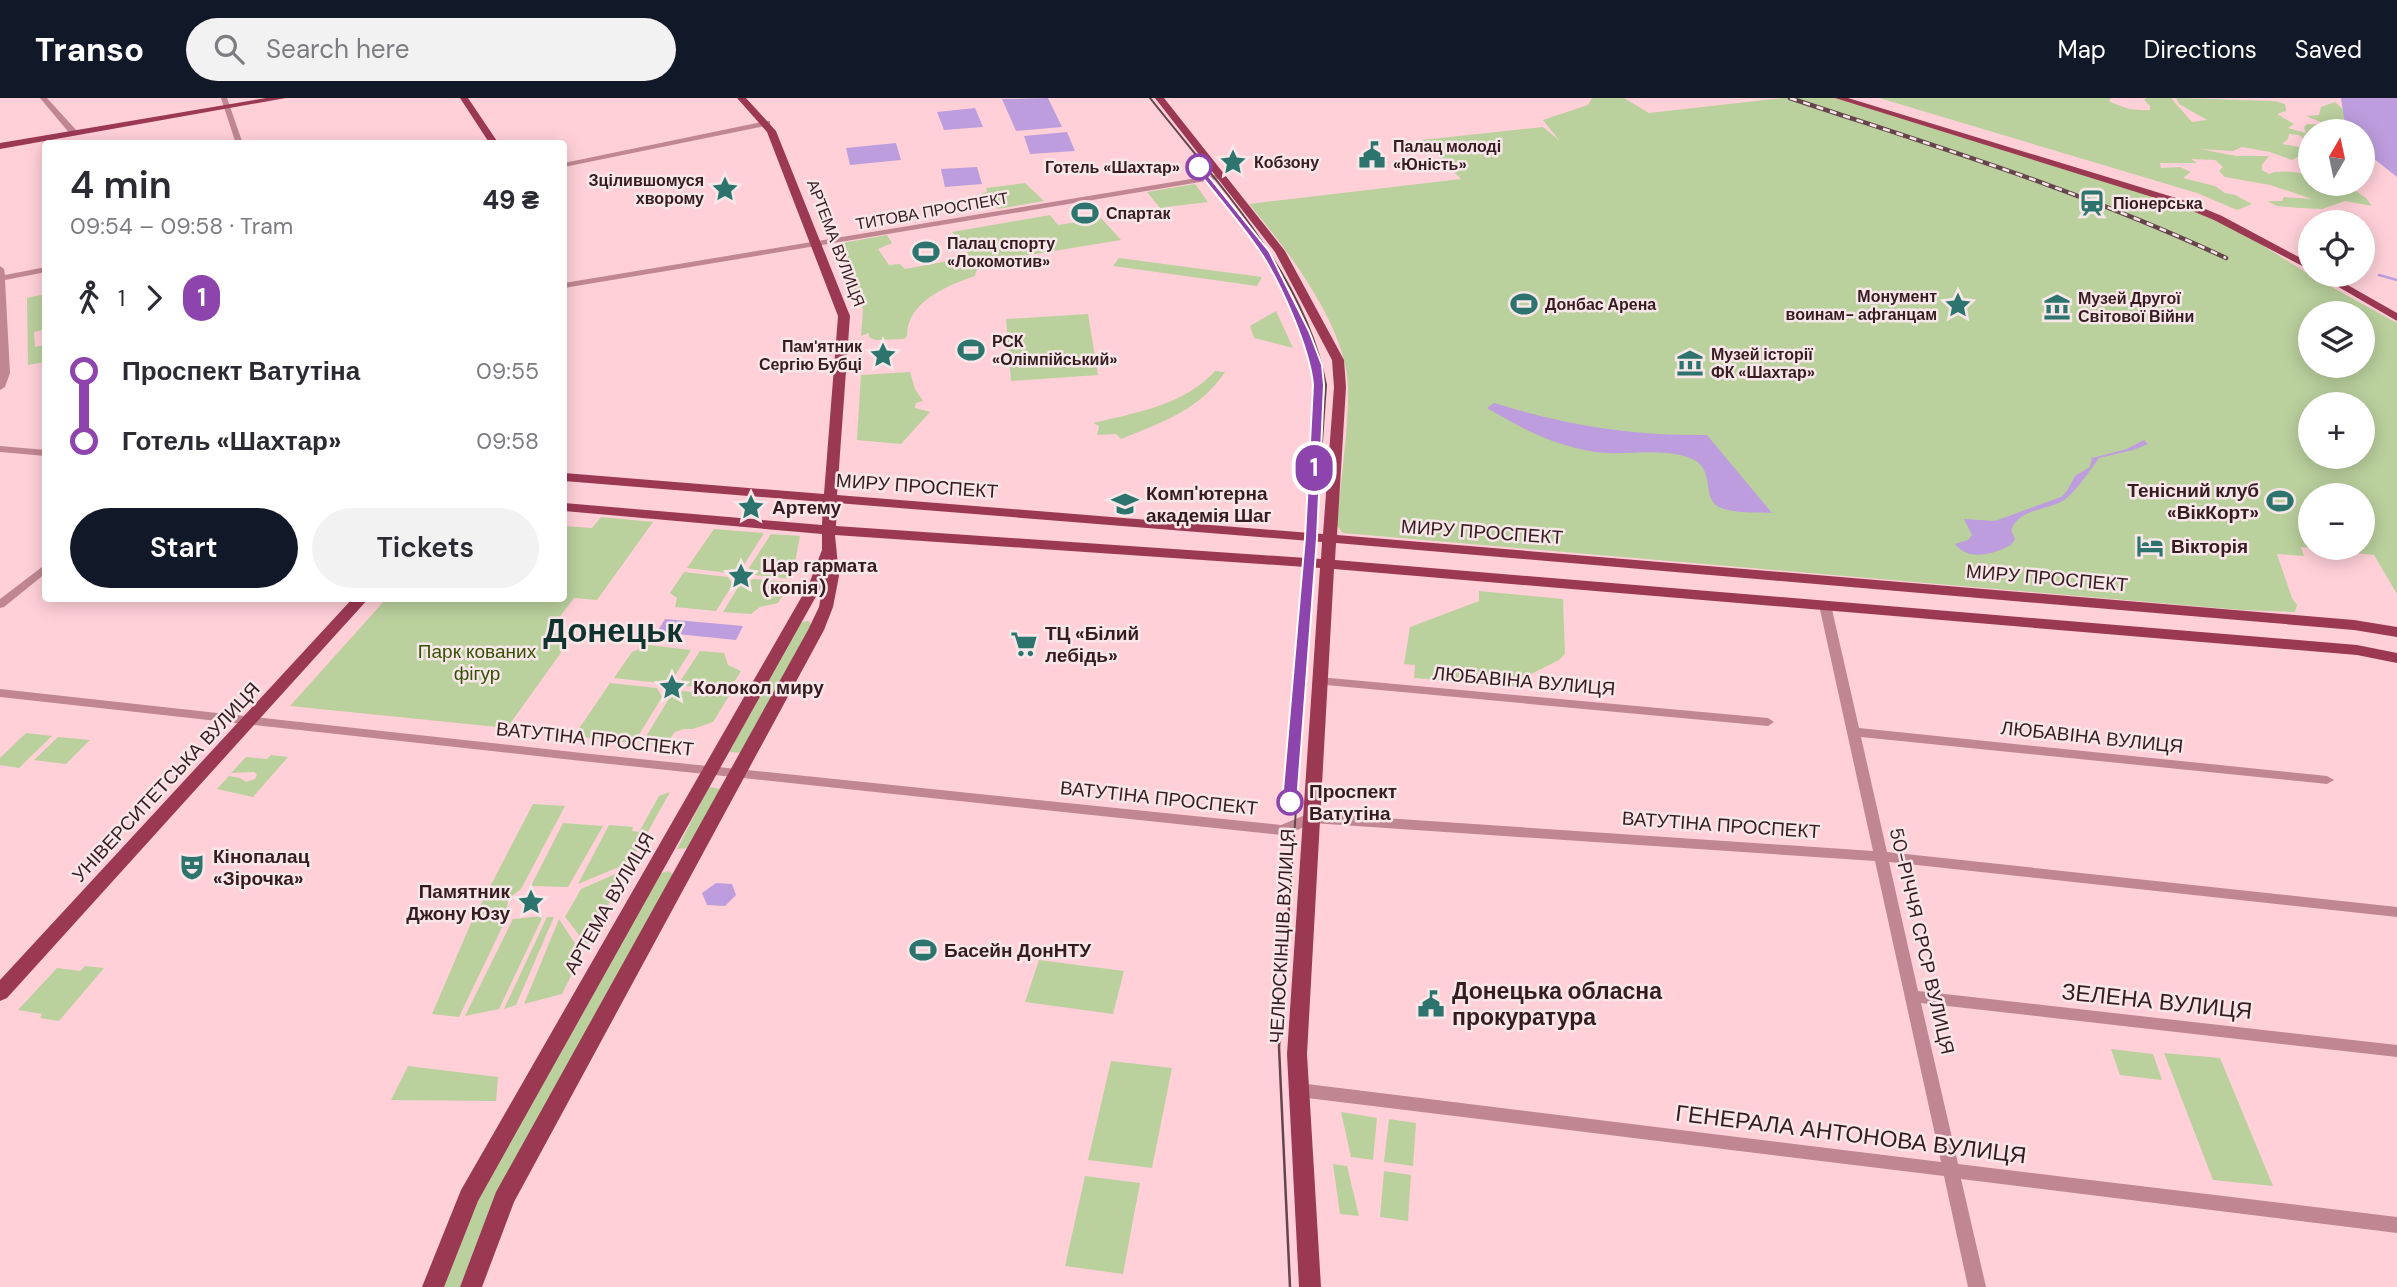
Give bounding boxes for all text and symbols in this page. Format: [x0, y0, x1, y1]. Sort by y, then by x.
search box [186, 18, 676, 81]
text: Transo [35, 28, 144, 71]
icon: search [210, 30, 248, 68]
text: Search here [266, 32, 410, 66]
text: Map [2058, 34, 2106, 65]
text: Directions [2144, 34, 2257, 65]
text: Saved [2295, 34, 2362, 65]
north arrow [2298, 119, 2375, 196]
map controls [2298, 119, 2375, 560]
place label: Палац молоді «Юність» [1393, 136, 1501, 175]
public building icon: Палац молоді «Юність» [1357, 140, 1387, 170]
place icon: Кобзону [1218, 147, 1248, 177]
place label: Кобзону [1254, 152, 1319, 173]
marker: Готель «Шахтар» [1186, 154, 1212, 180]
place label: Готель «Шахтар» [1045, 157, 1180, 178]
text: 4 min [70, 160, 172, 210]
place label: Зцілившомуся хворому [589, 170, 704, 209]
place icon: Зцілившомуся хворому [710, 174, 740, 204]
street label: АРТЕМА ВУЛИЦЯ [802, 176, 870, 310]
text: 49 ₴ [482, 183, 539, 217]
street label: ТИТОВА ПРОСПЕКТ [854, 187, 1010, 235]
station icon: Піонерська [2077, 188, 2107, 218]
place label: Піонерська [2113, 193, 2203, 214]
sports icon: Спартак [1070, 198, 1100, 228]
place label: Спартак [1106, 203, 1171, 224]
button: locate [2298, 210, 2375, 287]
text: 09:54 – 09:58 · Tram [70, 211, 293, 241]
place label: Палац спорту «Локомотив» [947, 233, 1055, 272]
sports icon: Палац спорту «Локомотив» [911, 237, 941, 267]
icon: walk [70, 279, 108, 317]
icon: forward [135, 279, 173, 317]
text: 1 [197, 282, 206, 313]
text: 1 [118, 283, 125, 313]
place label: Монумент воинам- афганцам [1786, 286, 1937, 325]
place label: Музей Другої Світової Війни [2078, 288, 2194, 327]
sports icon: Донбас Арена [1509, 289, 1539, 319]
place icon: Монумент воинам- афганцам [1943, 290, 1973, 320]
museum icon: Музей Другої Світової Війни [2042, 292, 2072, 322]
place label: Донбас Арена [1545, 294, 1656, 315]
button: layers [2298, 301, 2375, 378]
place label: РСК «Олімпійський» [992, 331, 1118, 370]
sports icon: РСК «Олімпійський» [956, 335, 986, 365]
place label: Пам'ятник Сергію Бубці [759, 336, 863, 375]
place icon: Пам'ятник Сергію Бубці [868, 340, 898, 370]
place label: Музей історії ФК «Шахтар» [1711, 344, 1815, 383]
museum icon: Музей історії ФК «Шахтар» [1675, 348, 1705, 378]
text: Проспект Ватутіна [122, 354, 360, 388]
text: 09:55 [476, 356, 539, 386]
button: + [2298, 392, 2375, 469]
text: Готель «Шахтар» [122, 424, 341, 458]
text: 09:58 [476, 426, 539, 456]
line badge: 1 [1291, 445, 1337, 491]
text: 1 [1310, 452, 1318, 483]
street label: МИРУ ПРОСПЕКТ [835, 468, 999, 504]
place label: Тенісний клуб «ВікКорт» [2127, 478, 2259, 525]
place label: Комп'ютерна академія Шаг [1146, 481, 1272, 528]
button: − [2298, 483, 2375, 560]
sports icon: Тенісний клуб «ВікКорт» [2265, 486, 2295, 516]
school or university icon: Комп'ютерна академія Шаг [1110, 489, 1140, 519]
place icon: Артему [736, 492, 766, 522]
place label: Артему [772, 495, 842, 520]
button: Start [70, 508, 298, 588]
button: Tickets [312, 508, 539, 588]
street label: МИРУ ПРОСПЕКТ [1400, 514, 1564, 550]
hotel icon: Вікторія [2135, 531, 2165, 561]
place label: Вікторія [2171, 534, 2248, 559]
place label: Цар гармата (копія) [762, 553, 878, 600]
street label: МИРУ ПРОСПЕКТ [1965, 558, 2129, 598]
place icon: Цар гармата (копія) [726, 561, 756, 591]
district label: Донецьк [543, 609, 683, 652]
place label: ТЦ «Білий лебідь» [1045, 621, 1139, 668]
supermarket icon: ТЦ «Білий лебідь» [1009, 629, 1039, 659]
park label: Парк кованих фігур [418, 639, 537, 686]
street label: ЛЮБАВІНА ВУЛИЦЯ [1432, 661, 1616, 701]
place icon: Колокол миру [657, 672, 687, 702]
place label: Колокол миру [693, 675, 824, 700]
street label: УНІВЕРСИТЕТСЬКА ВУЛИЦЯ [67, 677, 265, 887]
street label: ЛЮБАВІНА ВУЛИЦЯ [2000, 715, 2184, 759]
street label: ВАТУТІНА ПРОСПЕКТ [495, 716, 695, 762]
street label: ВАТУТІНА ПРОСПЕКТ [1059, 775, 1259, 821]
place label: Проспект Ватутіна [1309, 779, 1397, 826]
marker: Проспект Ватутіна [1277, 789, 1303, 815]
street label: ВАТУТІНА ПРОСПЕКТ [1621, 806, 1821, 844]
street label: 50-РІЧЧЯ СРСР ВУЛИЦЯ [1884, 825, 1960, 1057]
street label: АРТЕМА ВУЛИЦЯ [558, 828, 660, 978]
street label: ЧЕЛЮСКІНЦІВ ВУЛИЦЯ [1264, 828, 1300, 1044]
place label: Кінопалац «Зірочка» [213, 844, 310, 891]
theatre icon: Кінопалац «Зірочка» [177, 852, 207, 882]
place label: Памятник Джону Юзу [406, 879, 510, 926]
place icon: Памятник Джону Юзу [516, 887, 546, 917]
sports icon: Басейн ДонНТУ [908, 935, 938, 965]
place label: Басейн ДонНТУ [944, 938, 1091, 963]
place label: Донецька обласна прокуратура [1452, 976, 1662, 1032]
street label: ЗЕЛЕНА ВУЛИЦЯ [2060, 976, 2254, 1026]
public building icon: Донецька обласна прокуратура [1416, 989, 1446, 1019]
street label: ГЕНЕРАЛА АНТОНОВА ВУЛИЦЯ [1674, 1098, 2028, 1170]

